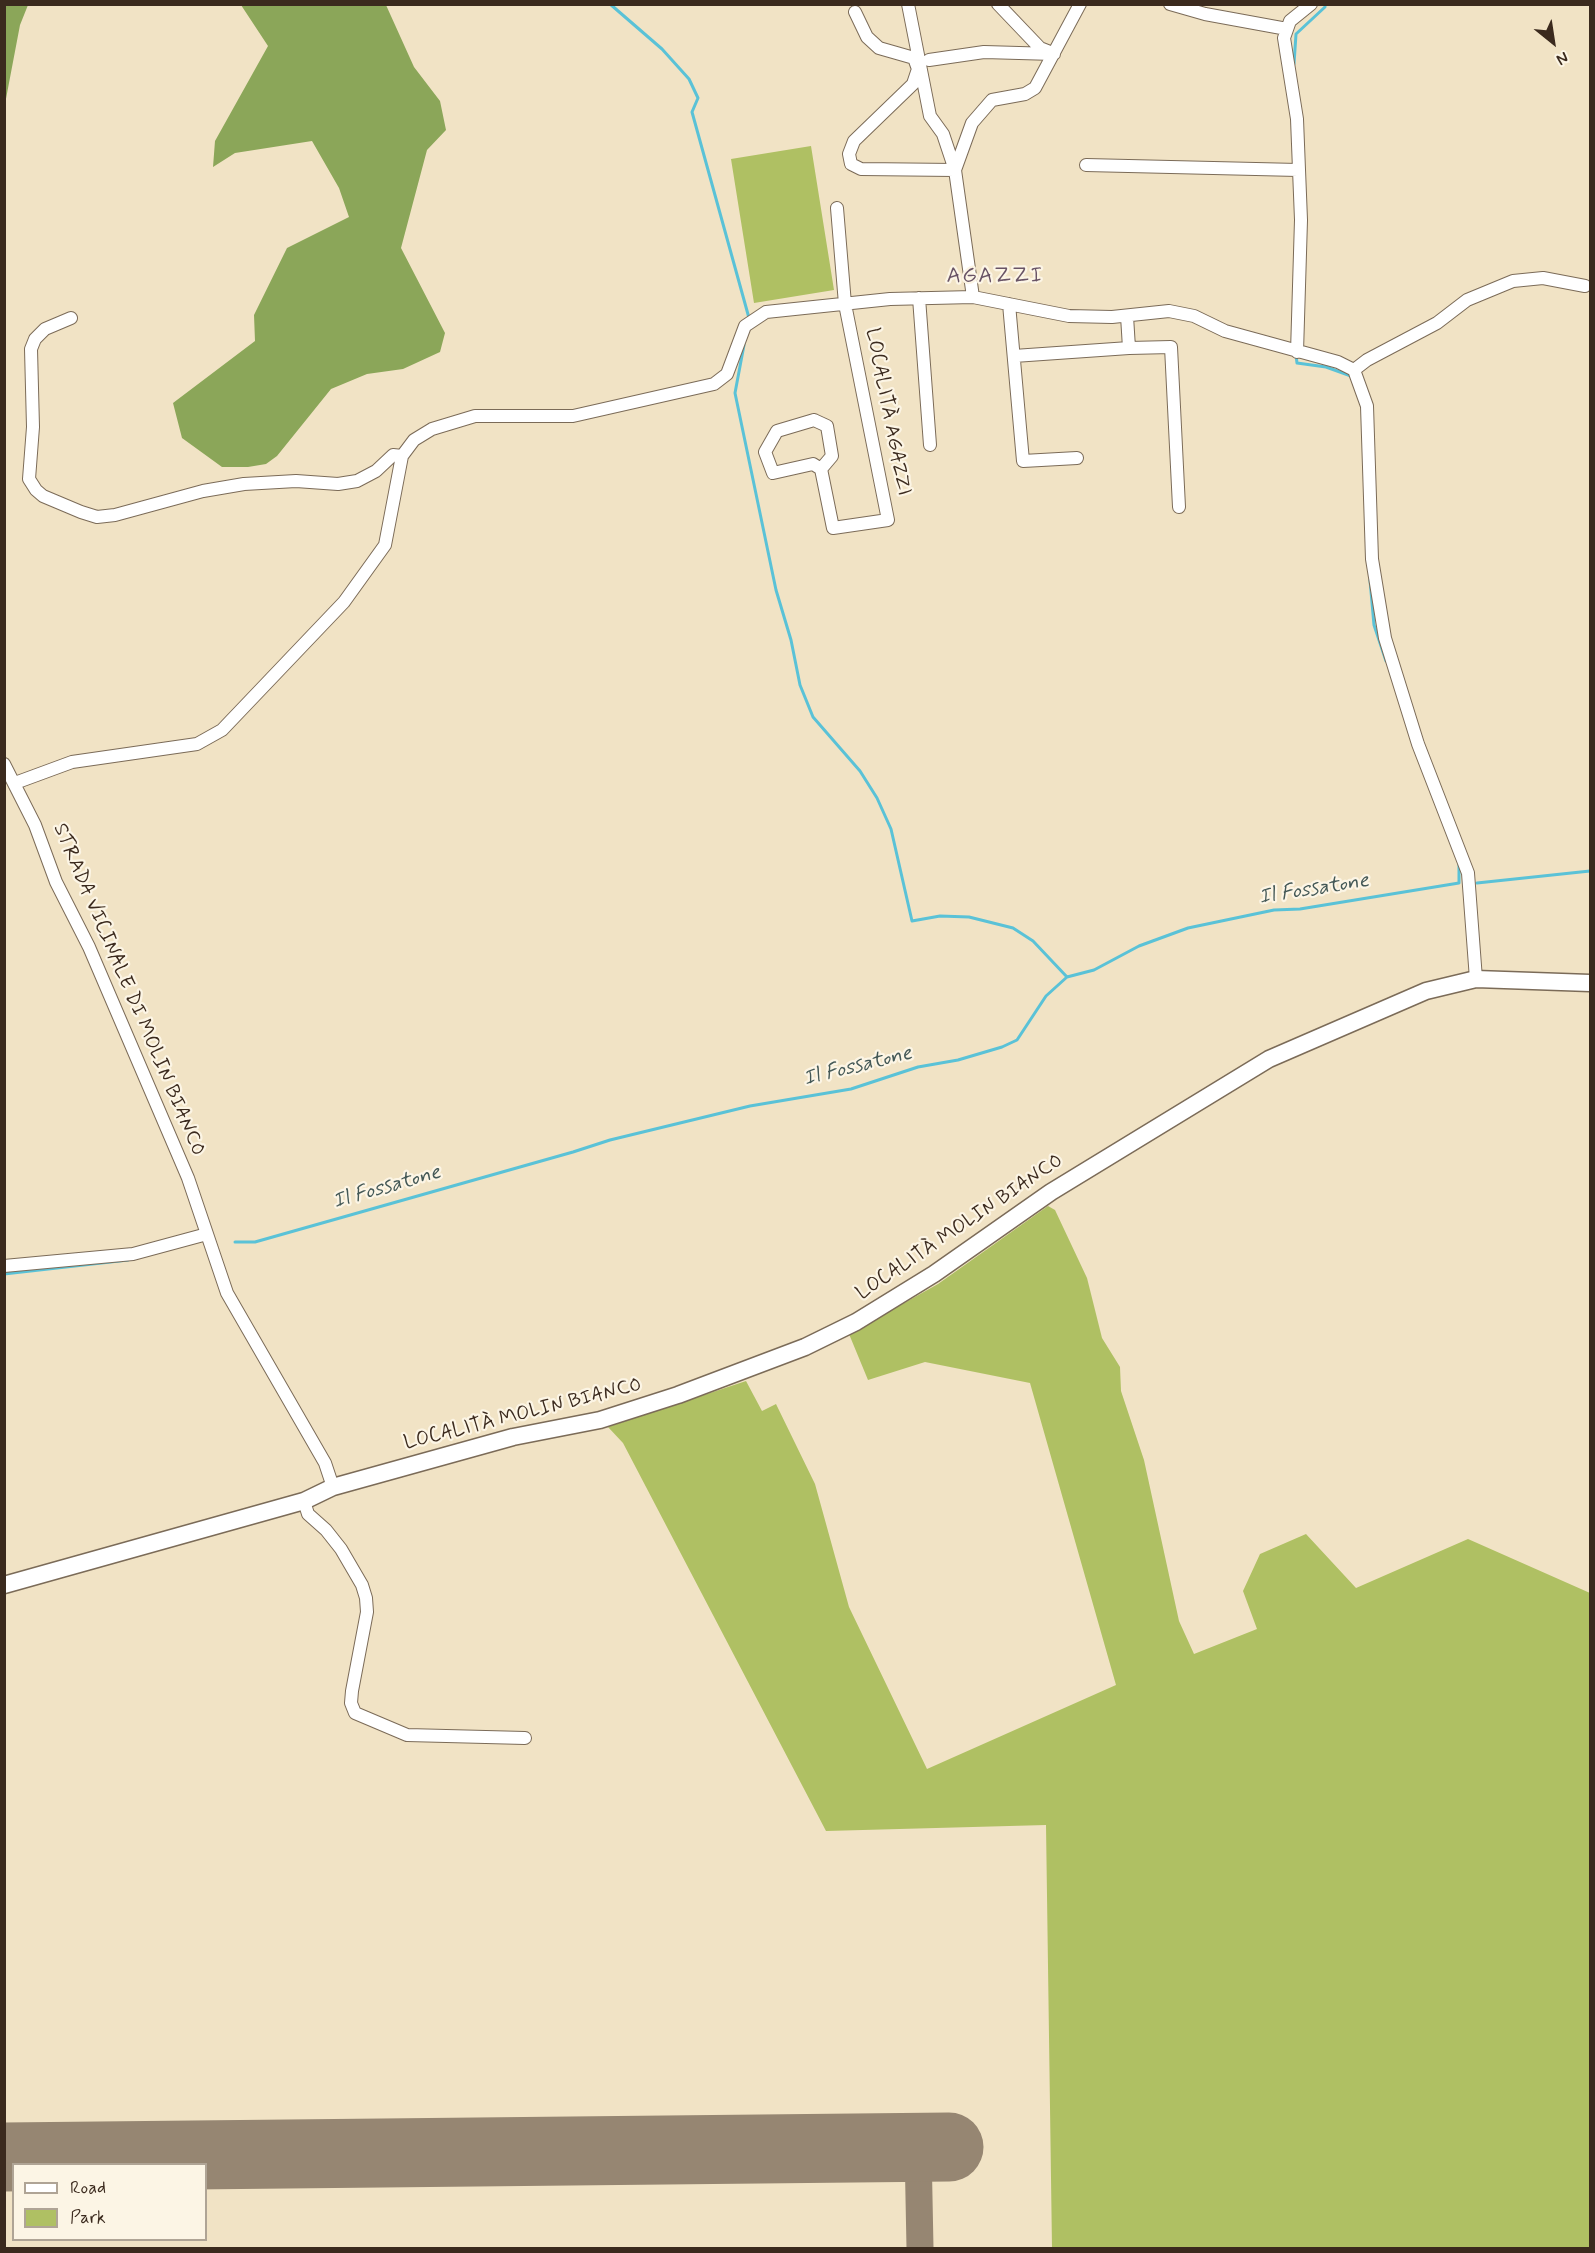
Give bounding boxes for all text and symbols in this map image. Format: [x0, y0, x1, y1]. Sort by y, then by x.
north arrow [1523, 12, 1583, 72]
text: N [1552, 46, 1572, 70]
district label: AGAZZI [951, 264, 1039, 290]
street label: LOCALITÀ AGAZZI [859, 326, 915, 498]
street label: STRADA VICINALE DI MOLIN BIANCO [47, 820, 209, 1160]
water label: Il Fossatone [1257, 869, 1371, 911]
water label: Il Fossatone [801, 1041, 915, 1093]
street label: LOCALITÀ MOLIN BIANCO [852, 1150, 1068, 1306]
water label: Il Fossatone [330, 1161, 444, 1215]
street label: LOCALITÀ MOLIN BIANCO [402, 1374, 644, 1456]
legend [12, 2163, 207, 2241]
text: Road [70, 2176, 106, 2200]
text: Park [70, 2206, 106, 2230]

